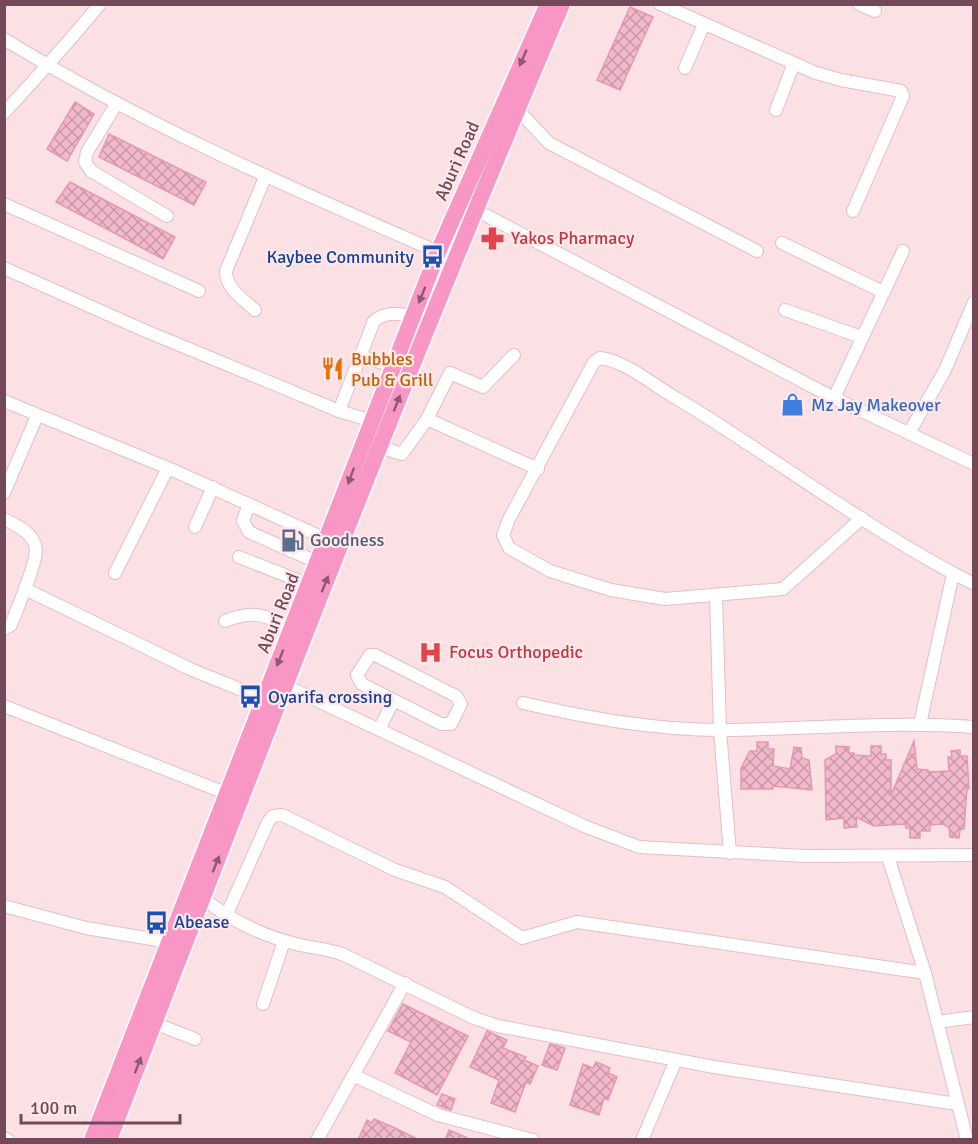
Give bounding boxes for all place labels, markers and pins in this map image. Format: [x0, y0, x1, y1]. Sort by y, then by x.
pharmacy icon: Yakos Pharmacy [480, 225, 506, 251]
place label: Yakos Pharmacy [511, 227, 635, 249]
bus stop icon: Kaybee Community [419, 244, 445, 270]
place label: Kaybee Community [266, 246, 415, 268]
place label: Bubbles Pub & Grill [351, 348, 433, 391]
restaurant icon: Bubbles Pub & Grill [320, 356, 346, 382]
shop icon: Mz Jay Makeover [780, 392, 806, 418]
place label: Mz Jay Makeover [811, 394, 941, 416]
fuel station icon: Goodness [279, 527, 305, 553]
place label: Goodness [310, 529, 385, 551]
hospital icon: Focus Orthopedic [418, 639, 444, 665]
place label: Focus Orthopedic [449, 641, 583, 663]
bus stop icon: Oyarifa crossing [237, 684, 263, 710]
place label: Oyarifa crossing [268, 686, 392, 708]
bus stop icon: Abease [143, 909, 169, 935]
place label: Abease [174, 911, 230, 933]

